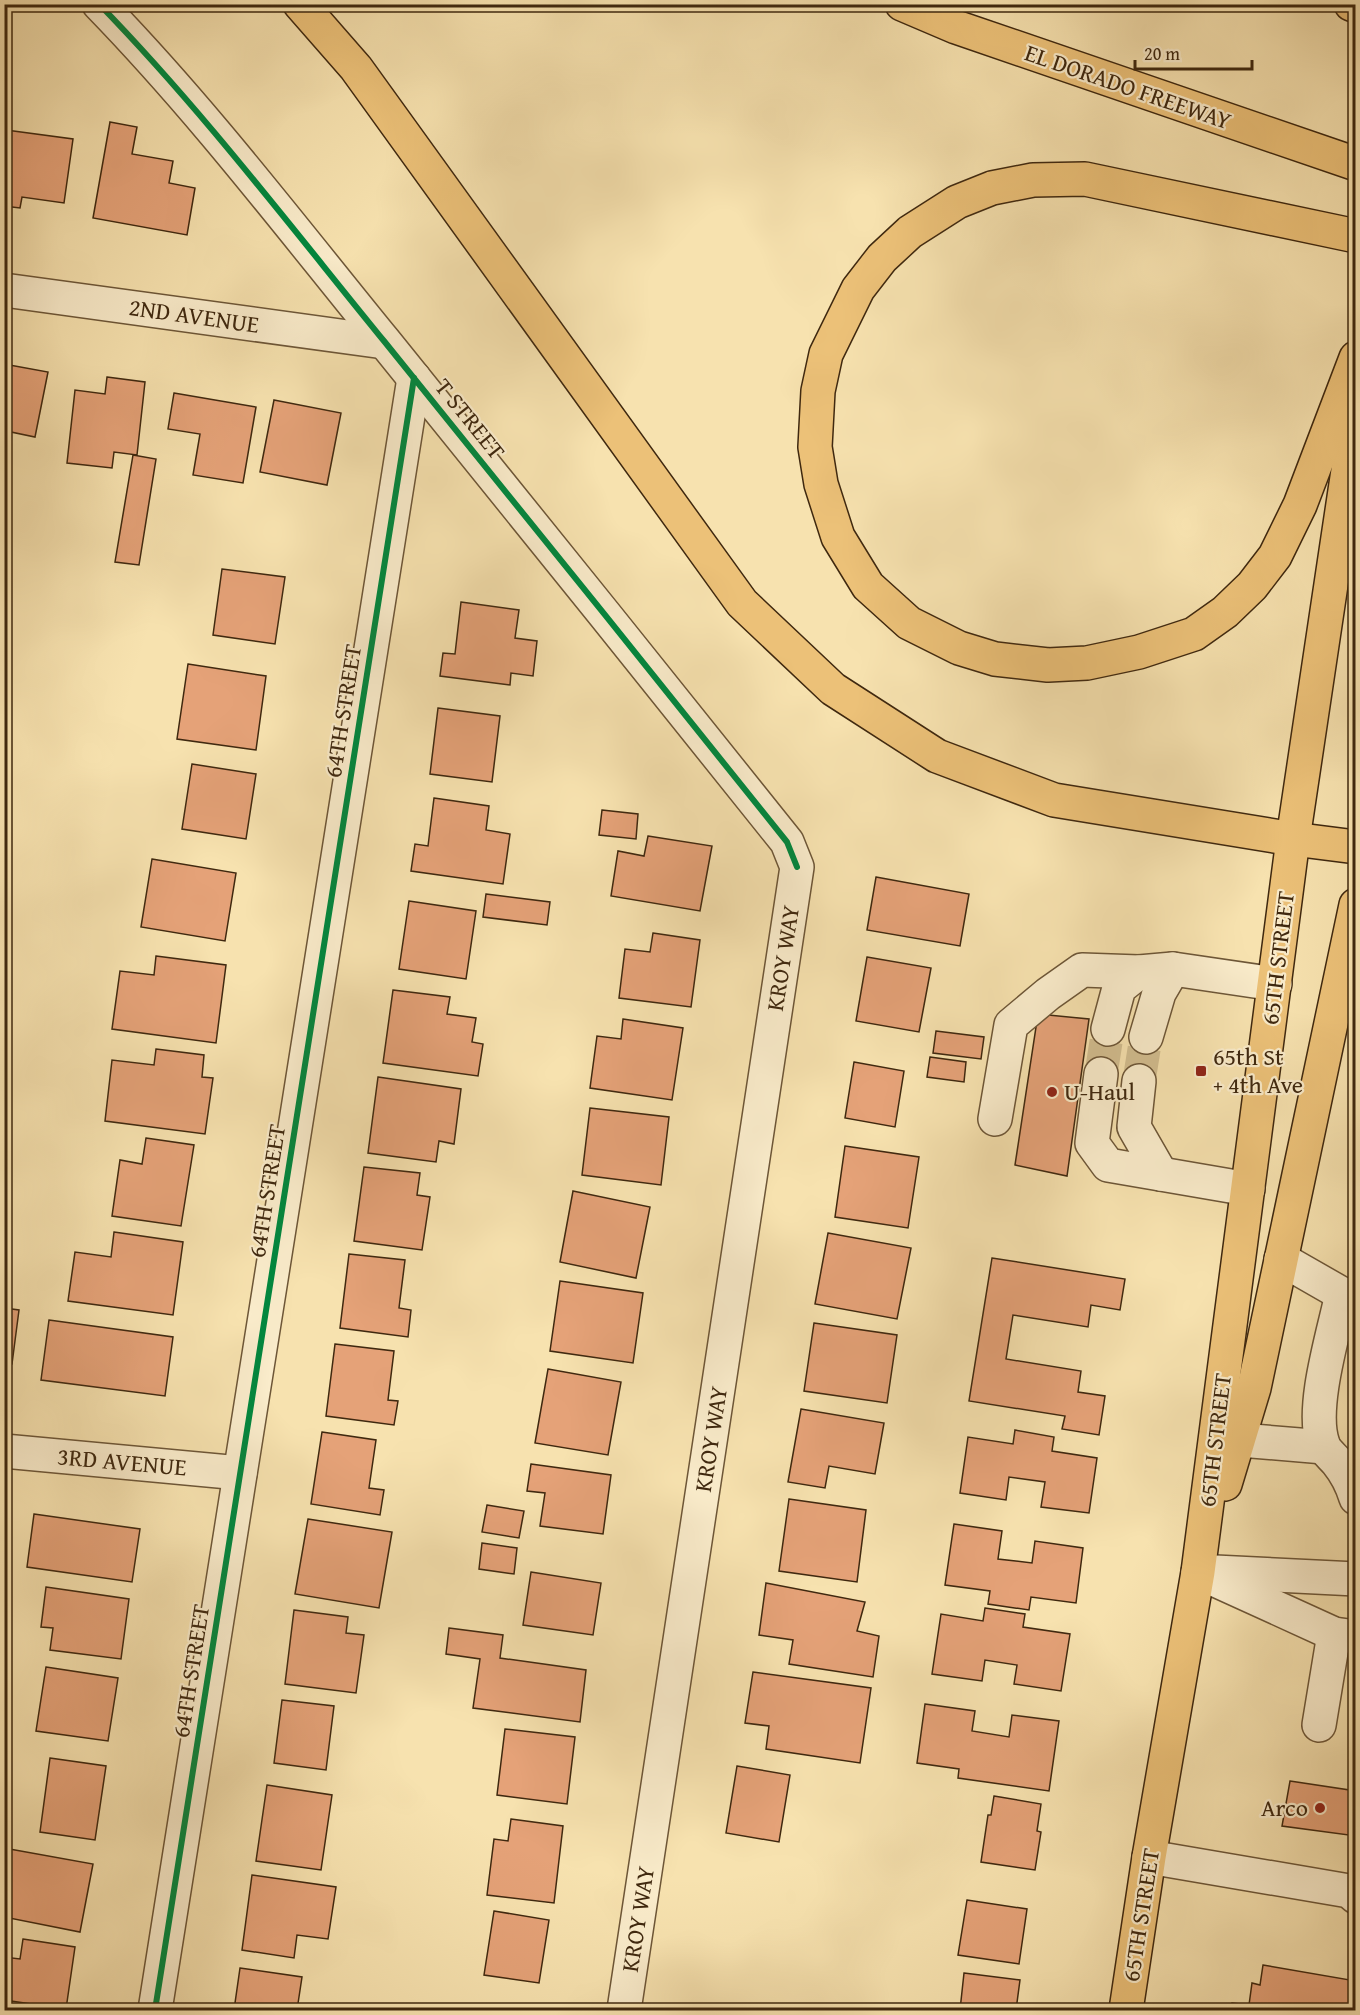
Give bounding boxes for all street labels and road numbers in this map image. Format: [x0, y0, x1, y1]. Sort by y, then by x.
street label: EL DORADO FREEWAY [1020, 35, 1236, 138]
street label: 2ND AVENUE [127, 289, 262, 342]
street label: T STREET [427, 371, 514, 467]
street label: 64TH STREET [315, 642, 370, 780]
street label: 65TH STREET [1252, 889, 1303, 1027]
street label: KROY WAY [757, 902, 808, 1014]
street label: 64TH STREET [239, 1122, 294, 1260]
street label: 65TH STREET [1189, 1371, 1240, 1509]
street label: KROY WAY [685, 1383, 736, 1495]
street label: 3RD AVENUE [56, 1438, 188, 1485]
street label: 64TH STREET [163, 1602, 218, 1740]
street label: 65TH STREET [1113, 1846, 1168, 1984]
street label: KROY WAY [612, 1863, 663, 1975]

